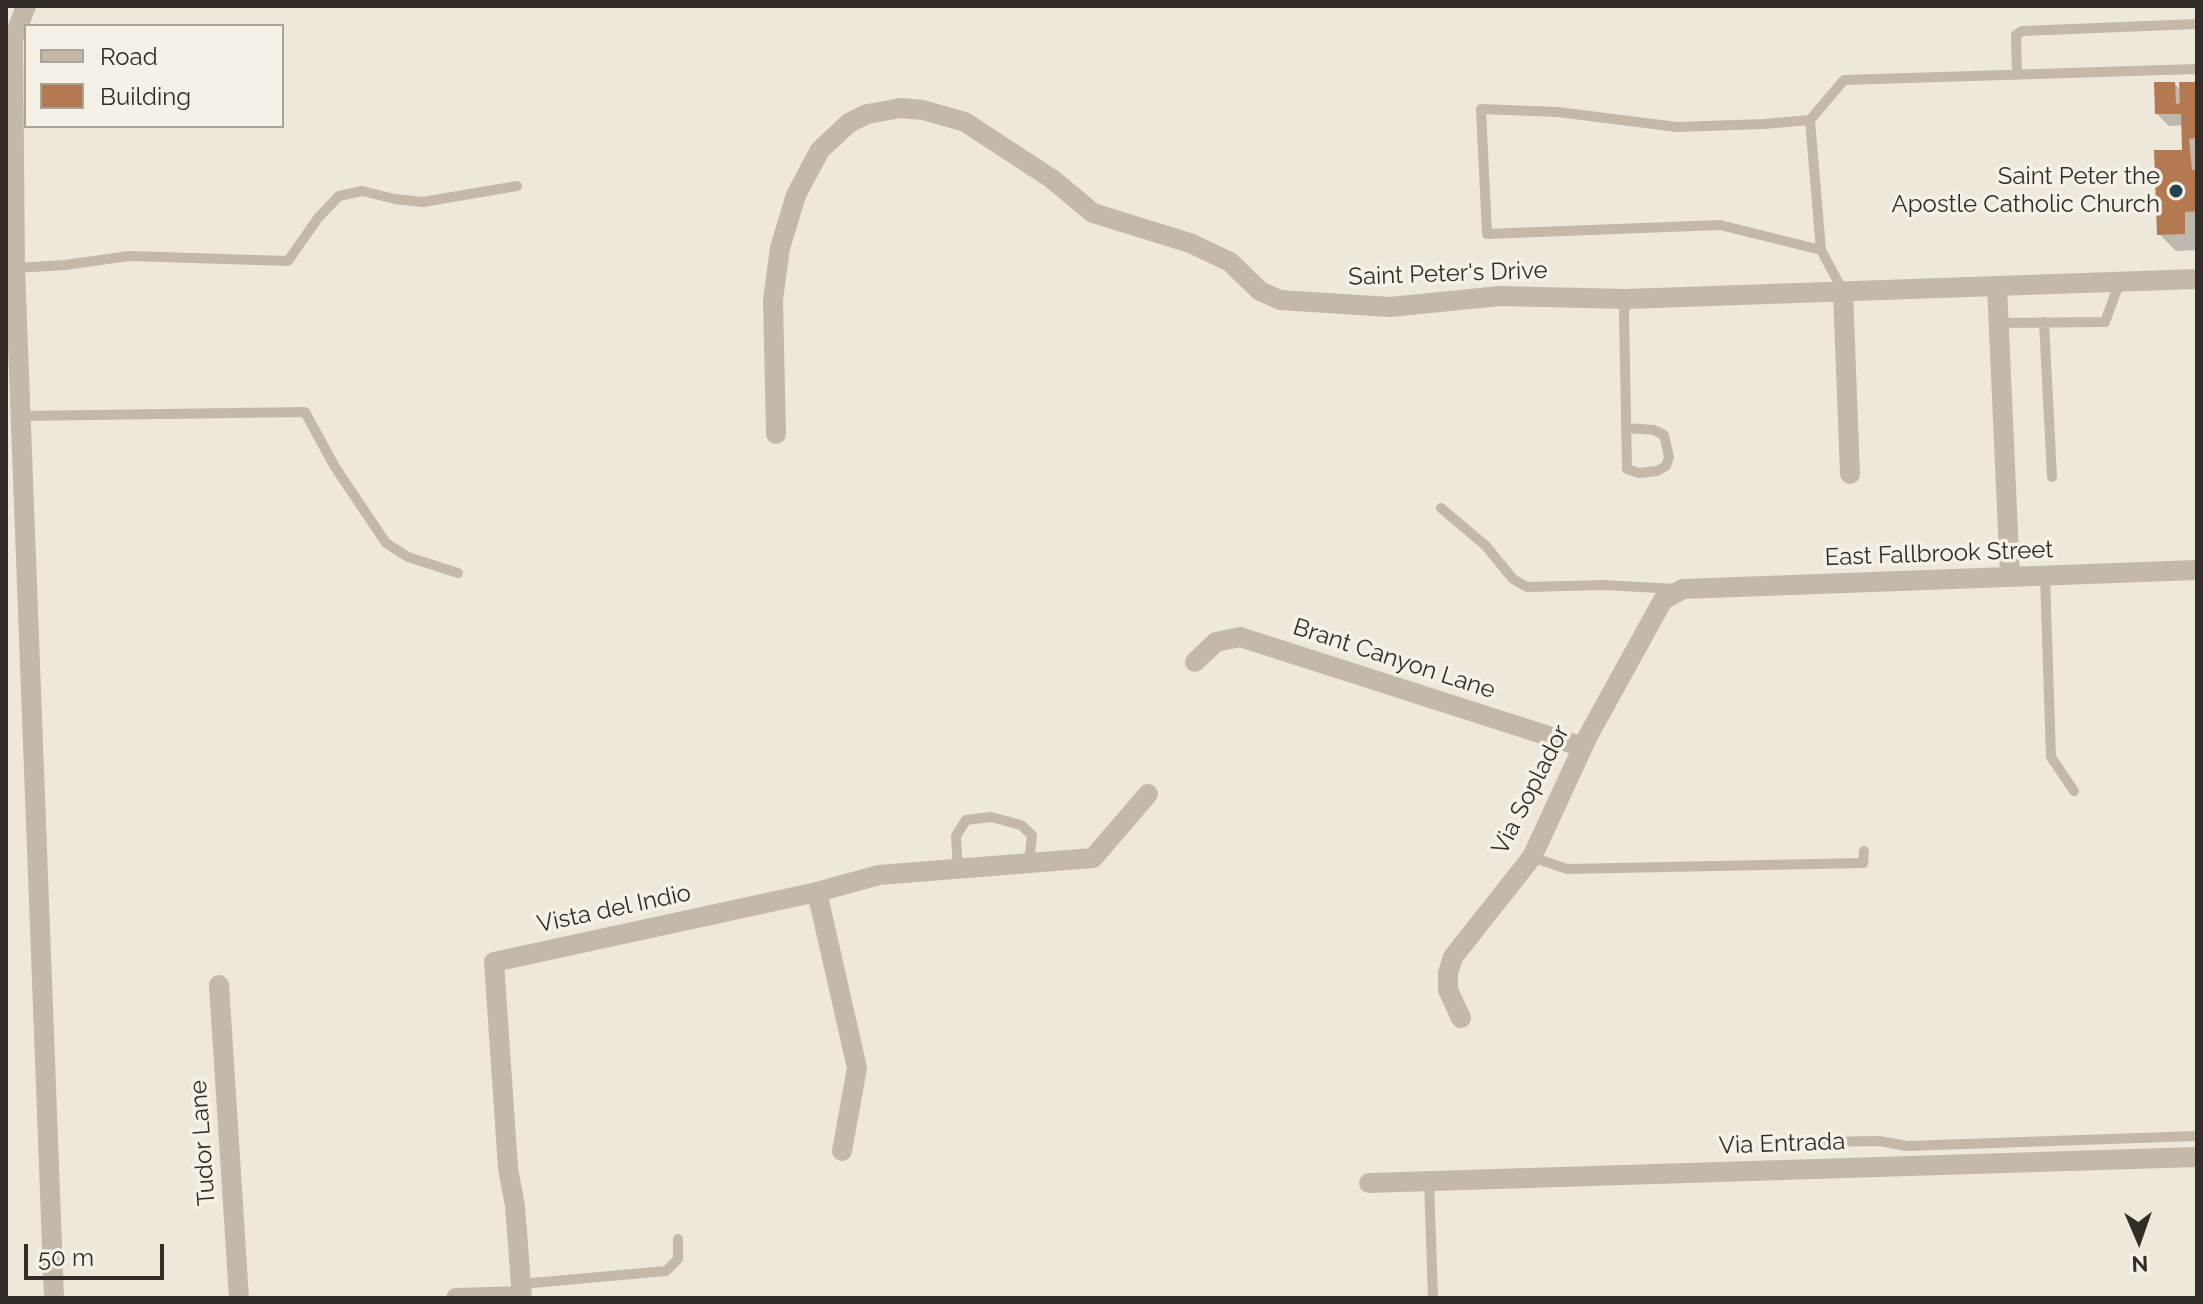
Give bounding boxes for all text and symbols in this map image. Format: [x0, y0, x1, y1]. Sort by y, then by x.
legend [24, 24, 284, 128]
text: Road [100, 42, 158, 71]
text: Building [100, 82, 191, 111]
place label: Saint Peter the Apostle Catholic Church [1892, 163, 2160, 219]
marker: Saint Peter the Apostle Catholic Church [2167, 182, 2185, 200]
street label: Saint Peter's Drive [1348, 256, 1548, 292]
street label: East Fallbrook Street [1824, 536, 2054, 572]
street label: Brant Canyon Lane [1289, 613, 1499, 705]
street label: Via Soplador [1486, 720, 1576, 860]
street label: Vista del Indio [535, 879, 693, 939]
street label: Tudor Lane [184, 1079, 222, 1207]
street label: Via Entrada [1718, 1127, 1846, 1161]
north arrow [2099, 1200, 2179, 1280]
scale bar [28, 1228, 168, 1278]
text: 50 m [38, 1243, 94, 1272]
text: N [2131, 1251, 2149, 1277]

